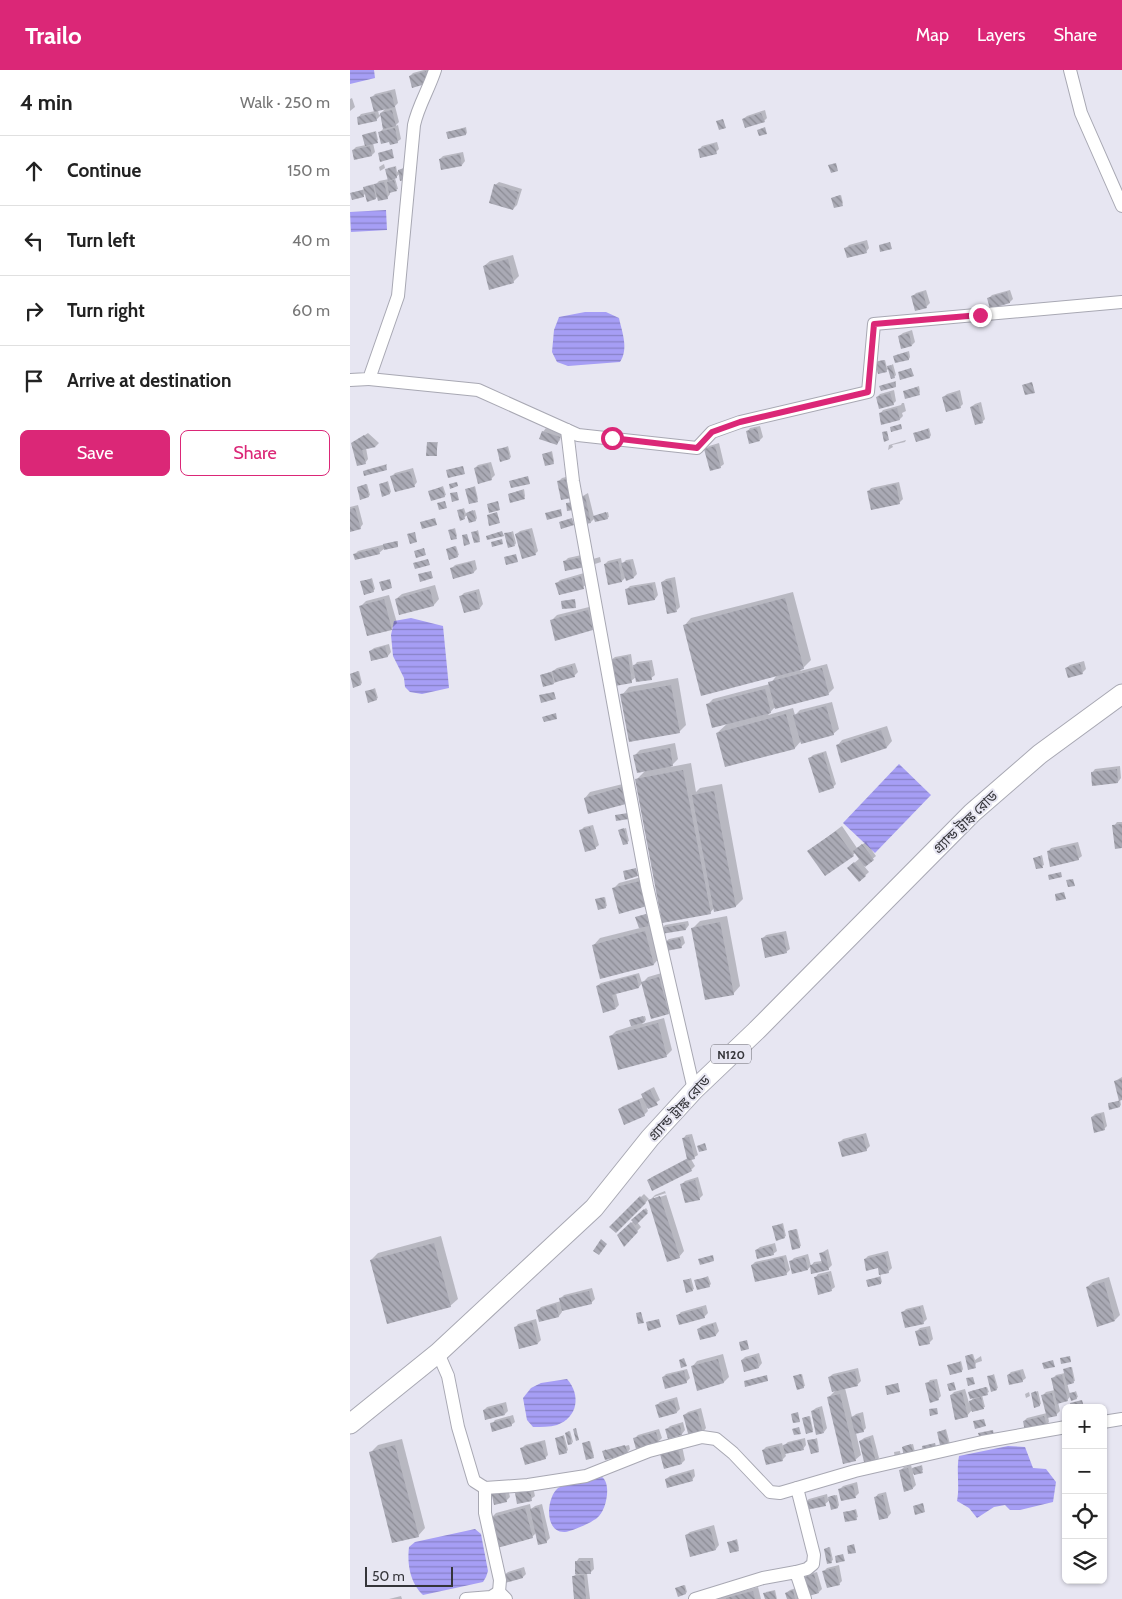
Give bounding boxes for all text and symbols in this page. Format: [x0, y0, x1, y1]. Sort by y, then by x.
text: Trailo [25, 21, 82, 50]
text: Map [916, 24, 949, 46]
text: Layers [977, 24, 1026, 46]
text: Share [1054, 24, 1097, 46]
text: 4 min [20, 90, 73, 115]
text: Walk · 250 m [240, 93, 330, 112]
icon: ahead [20, 157, 48, 185]
text: Continue [67, 159, 141, 182]
text: 150 m [287, 161, 330, 180]
icon: left [20, 227, 48, 255]
text: Turn left [67, 229, 135, 252]
text: 40 m [292, 231, 330, 250]
icon: right [20, 297, 48, 325]
text: Turn right [67, 299, 145, 322]
text: 60 m [292, 301, 330, 320]
route end [969, 304, 992, 327]
icon: arrive [20, 367, 48, 395]
text: Arrive at destination [67, 369, 231, 392]
route start [601, 427, 624, 450]
button: Save [20, 430, 170, 476]
button: Share [180, 430, 330, 476]
street label: গ্র্যান্ড ট্রাঙ্ক রোড [929, 786, 1002, 857]
road number: N120 [711, 1044, 751, 1064]
street label: গ্র্যান্ড ট্রাঙ্ক রোড [644, 1071, 715, 1144]
map controls [1062, 1404, 1107, 1584]
button: + [1062, 1404, 1107, 1449]
button: − [1062, 1449, 1107, 1494]
button: locate [1062, 1494, 1107, 1539]
button: layers [1062, 1539, 1107, 1584]
scale bar [365, 1564, 452, 1587]
text: 50 m [372, 1567, 405, 1585]

